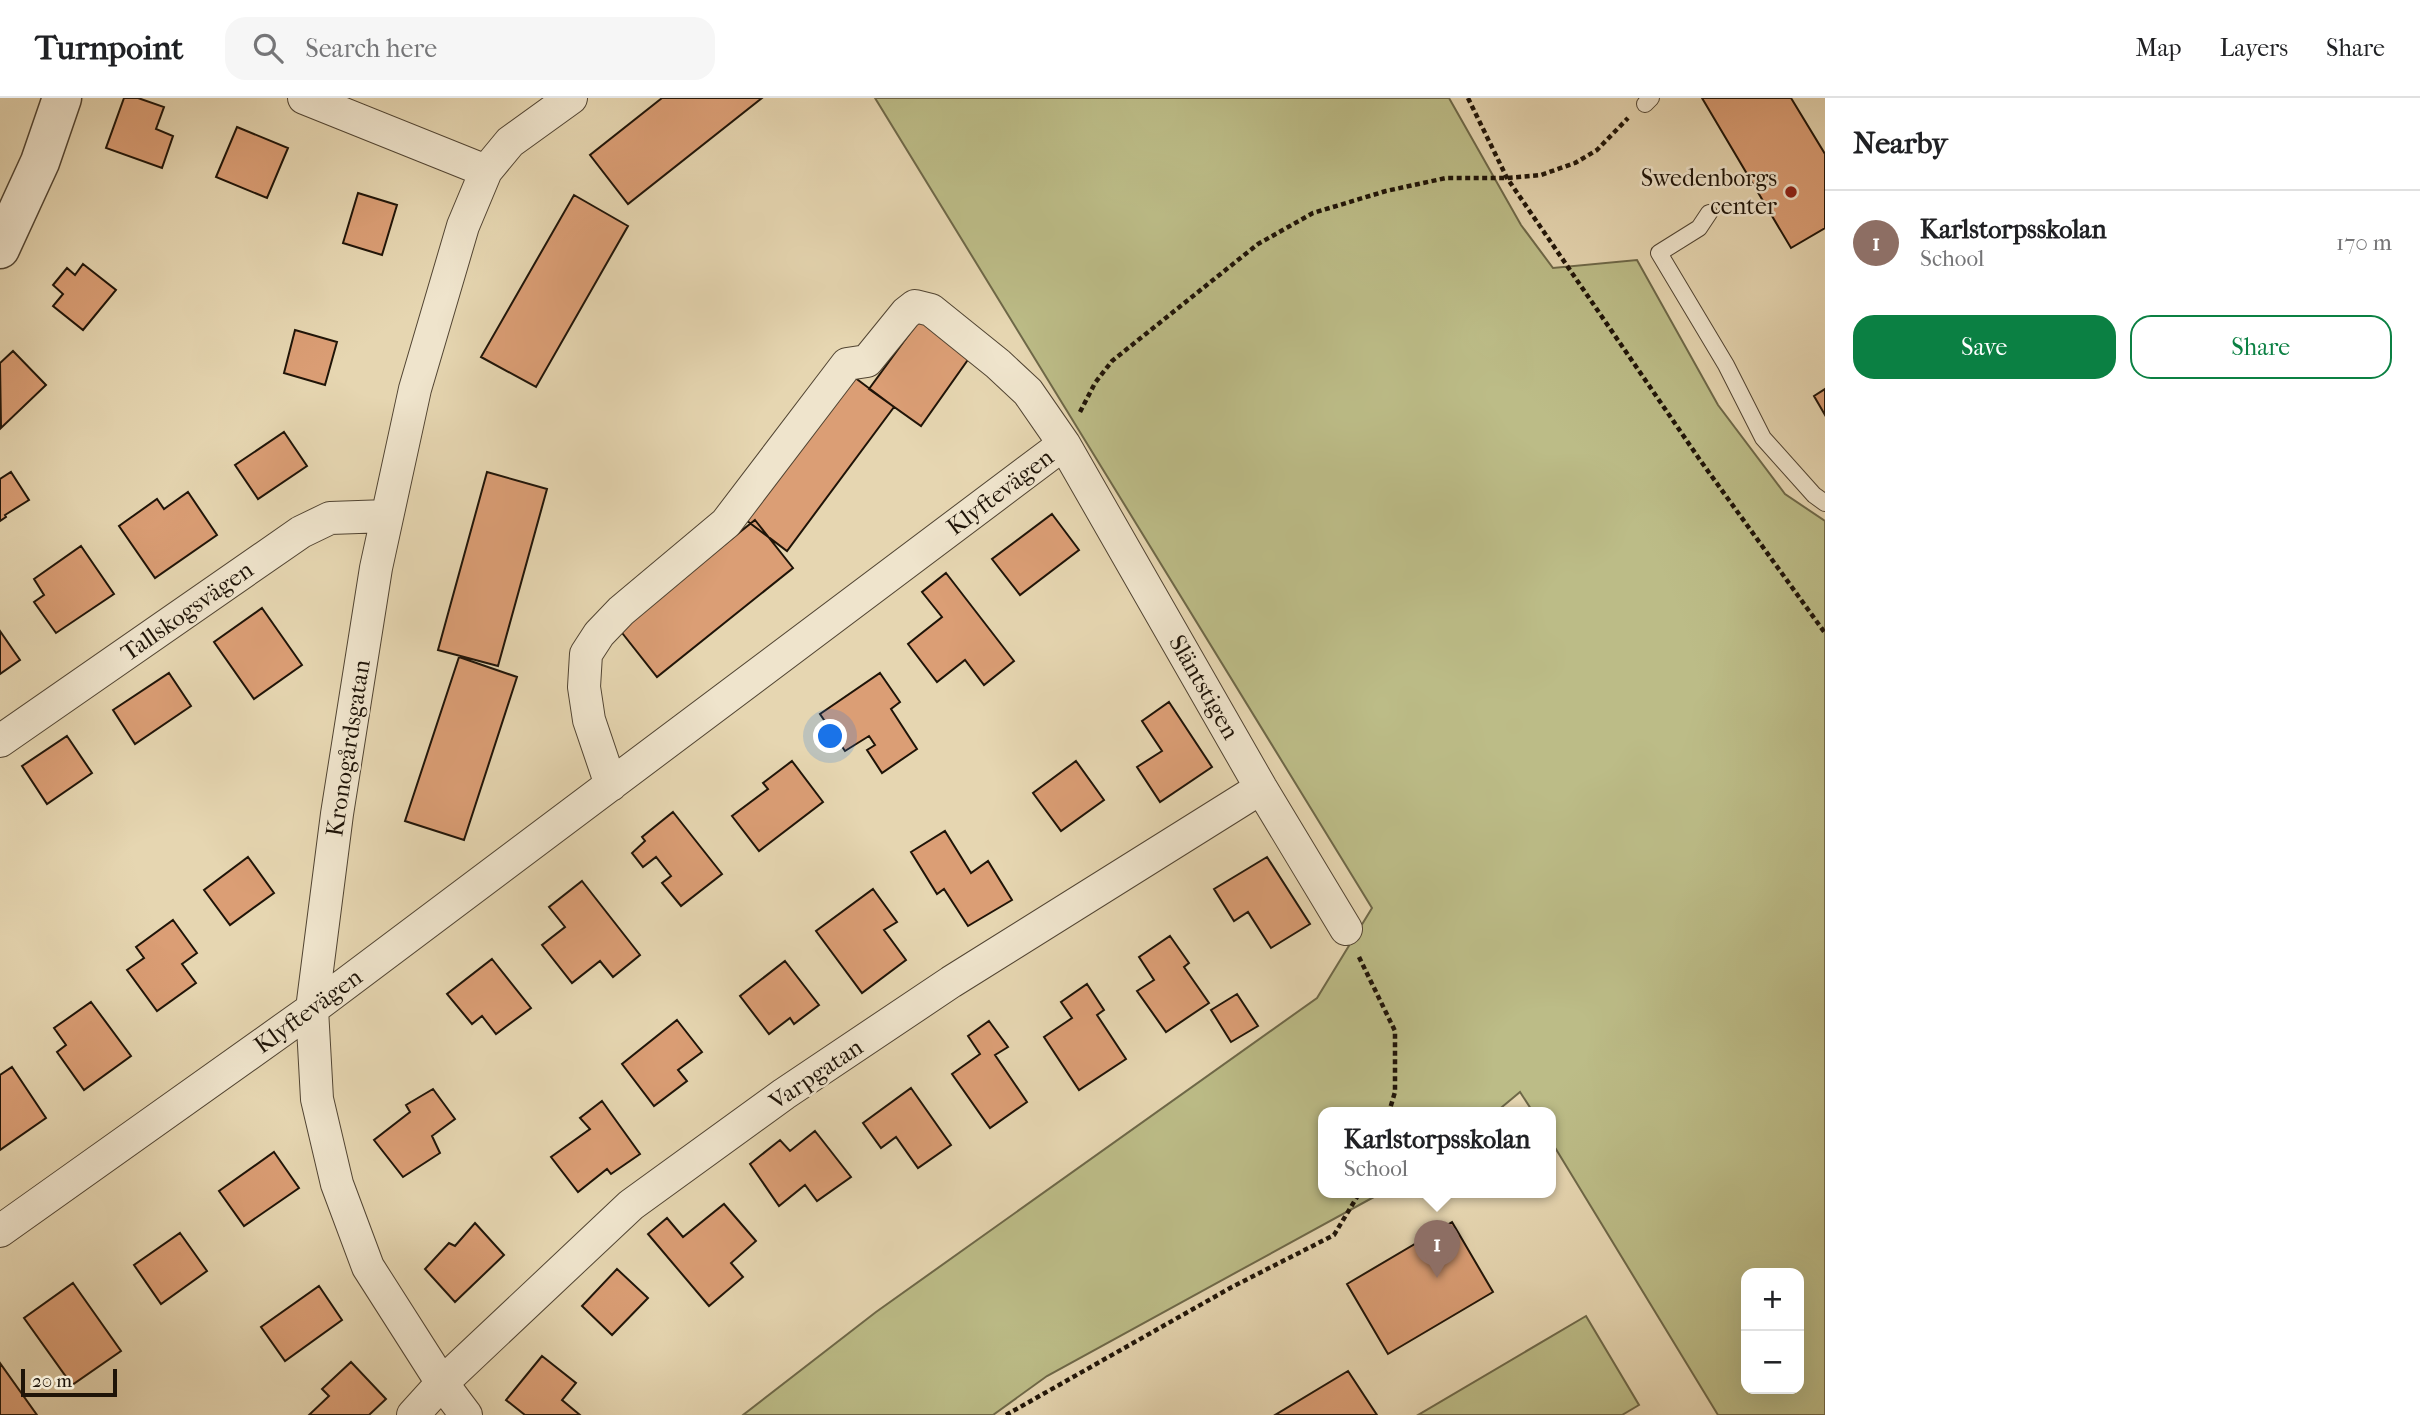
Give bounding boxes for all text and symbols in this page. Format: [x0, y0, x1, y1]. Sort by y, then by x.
search box [225, 17, 715, 80]
text: Turnpoint [35, 29, 183, 68]
icon: search [249, 29, 287, 67]
text: Search here [305, 33, 437, 64]
text: Map [2136, 34, 2182, 62]
text: Layers [2220, 34, 2288, 62]
text: Share [2326, 34, 2385, 62]
text: Nearby [1853, 126, 1948, 161]
place label: Swedenborgs center [1641, 164, 1778, 220]
marker: Swedenborgs center [1783, 184, 1799, 200]
text: Karlstorpsskolan [1920, 214, 2106, 245]
text: 1 [1872, 229, 1880, 256]
text: 170 m [2336, 229, 2392, 256]
text: School [1920, 245, 1984, 272]
button: Save [1853, 315, 2116, 379]
button: Share [2130, 315, 2392, 379]
street label: Klyftevägen [941, 443, 1059, 541]
street label: Tallskogsvägen [116, 555, 258, 667]
street label: Släntstigen [1163, 630, 1245, 744]
street label: Kronogårdsgatan [320, 657, 376, 838]
your location [813, 719, 847, 753]
street label: Klyftevägen [249, 963, 367, 1059]
street label: Varpgatan [763, 1033, 868, 1116]
popup [1318, 1107, 1556, 1198]
text: Karlstorpsskolan [1344, 1124, 1530, 1155]
text: School [1344, 1155, 1408, 1182]
pin: 1 [1414, 1220, 1460, 1278]
map controls [1741, 1268, 1804, 1394]
button: + [1741, 1268, 1804, 1331]
button: − [1741, 1331, 1804, 1394]
scale bar [21, 1366, 117, 1398]
text: 20 m [32, 1370, 72, 1392]

